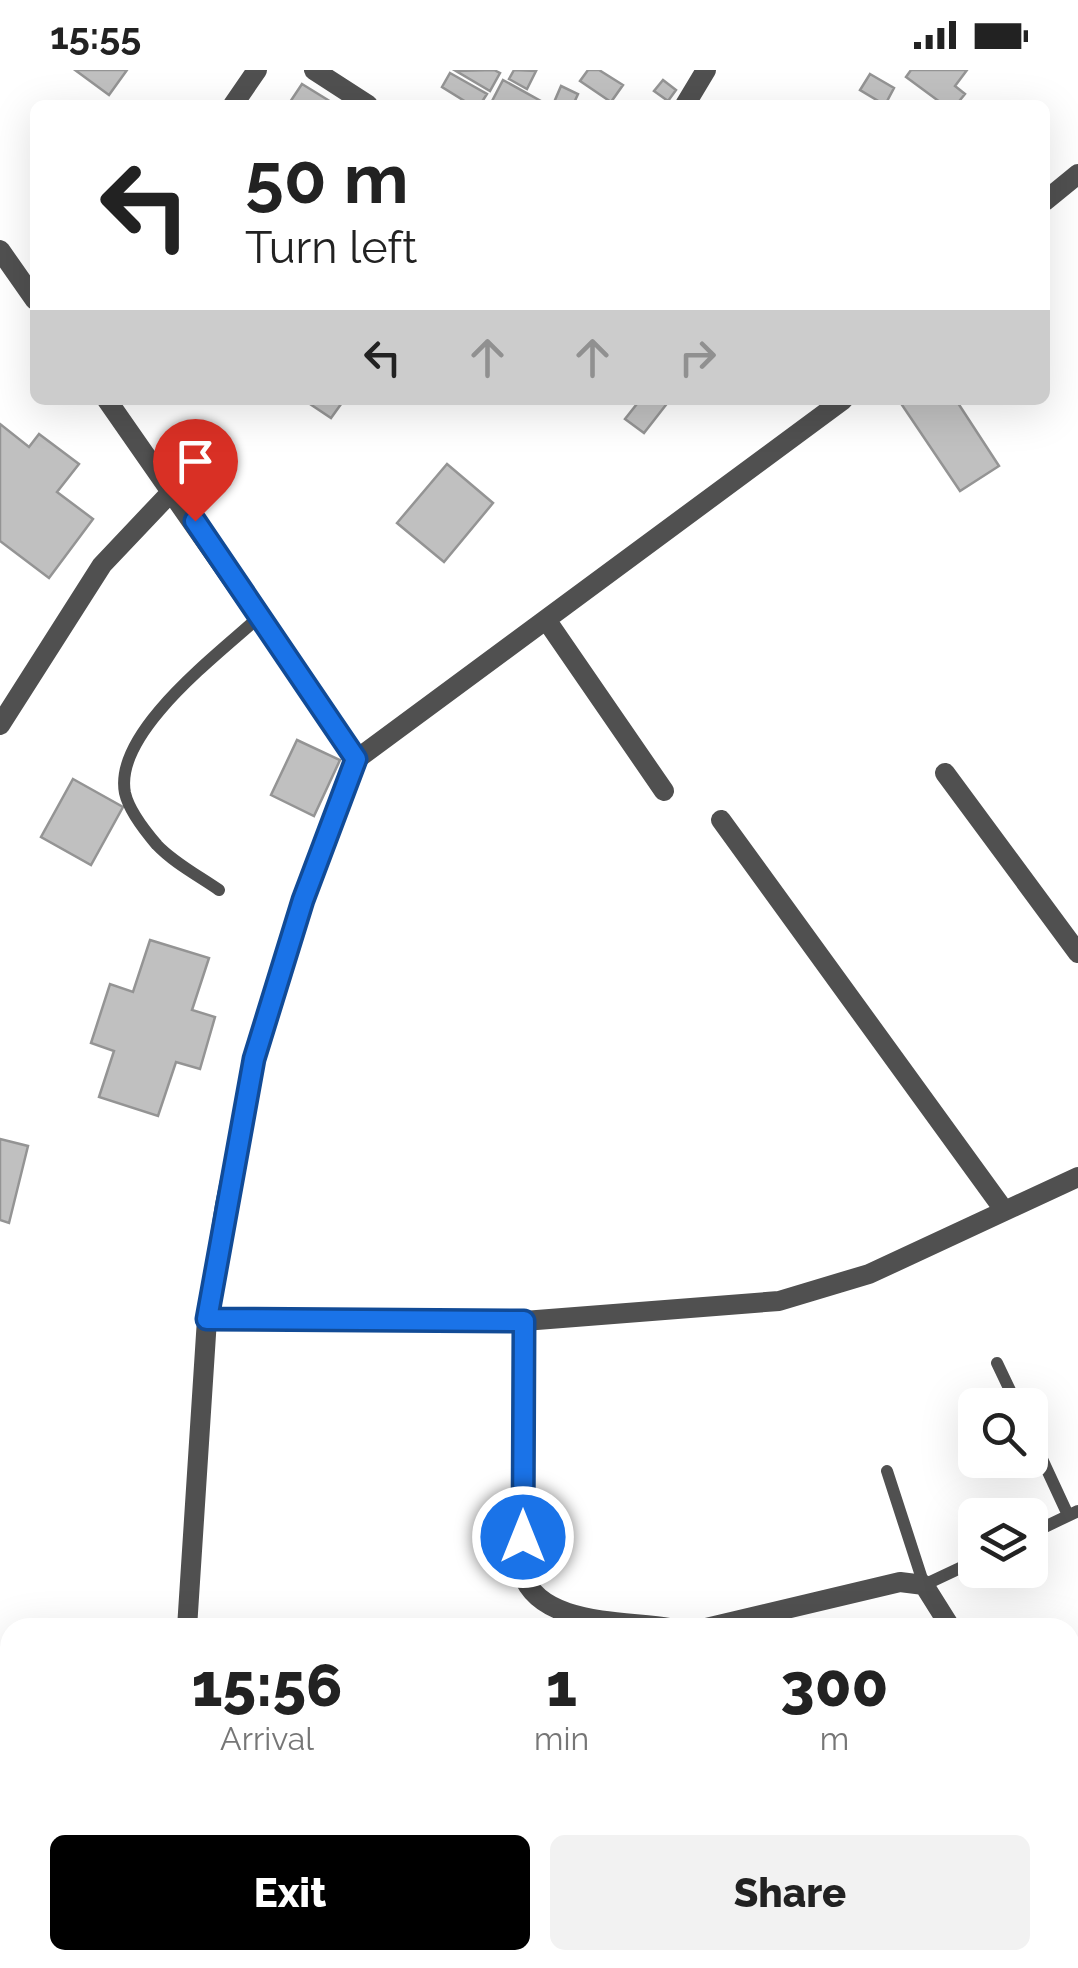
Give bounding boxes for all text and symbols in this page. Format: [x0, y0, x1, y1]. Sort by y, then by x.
text: 15:55 [50, 13, 141, 58]
text: 50 m [245, 137, 409, 219]
icon: left [80, 140, 210, 270]
text: Turn left [245, 221, 417, 274]
icon: left [355, 330, 410, 385]
icon: ahead [460, 330, 515, 385]
icon: ahead [565, 330, 620, 385]
icon: right [670, 330, 725, 385]
pin [153, 419, 238, 522]
icon: arrive [168, 434, 223, 489]
map controls [958, 1388, 1048, 1588]
button: search [958, 1388, 1048, 1478]
position arrow [471, 1485, 575, 1589]
button: layers [958, 1498, 1048, 1588]
text: 15:56 [192, 1650, 343, 1720]
text: 1 [546, 1650, 577, 1720]
text: 300 [781, 1650, 888, 1720]
text: Arrival [220, 1720, 314, 1757]
text: min [534, 1720, 589, 1757]
text: m [820, 1720, 849, 1757]
button: Exit [50, 1835, 530, 1950]
button: Share [550, 1835, 1030, 1950]

